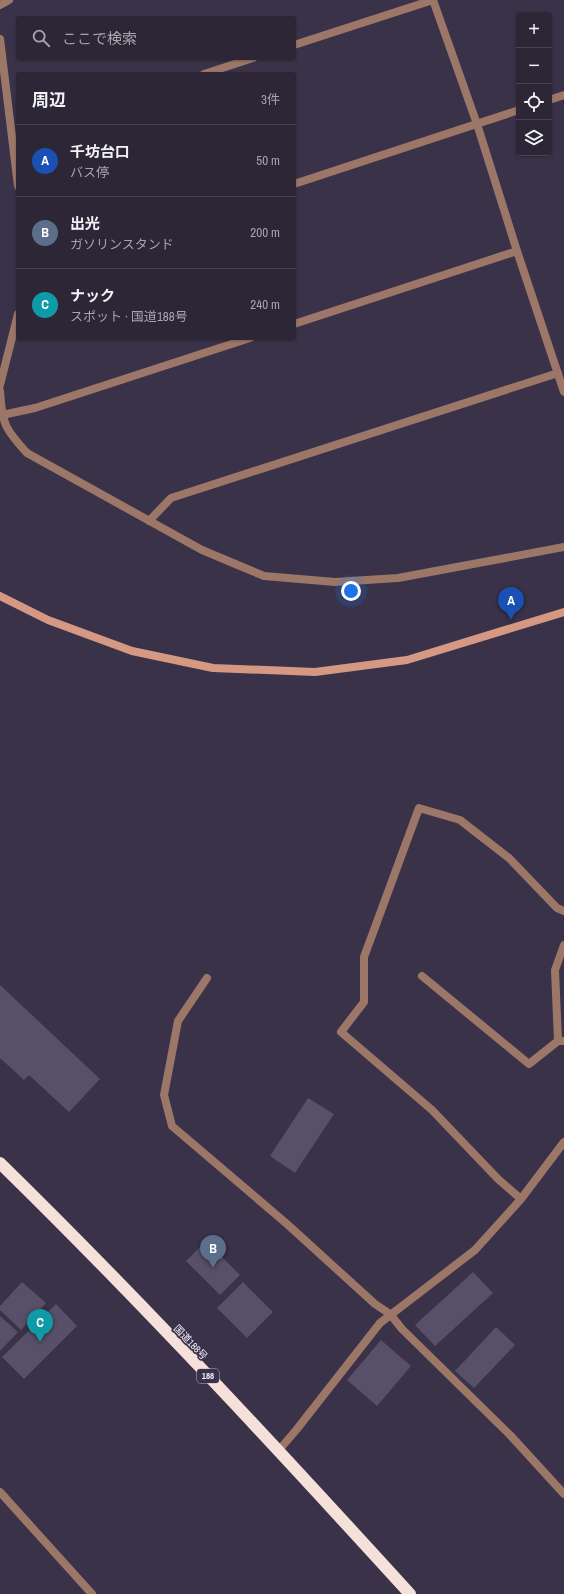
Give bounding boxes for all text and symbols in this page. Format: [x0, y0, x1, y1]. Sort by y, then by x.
map controls [516, 12, 552, 156]
button: + [516, 12, 552, 48]
search box [16, 16, 296, 60]
icon: search [30, 27, 52, 49]
text: ここで検索 [62, 28, 137, 49]
button: − [516, 48, 552, 84]
button: locate [516, 84, 552, 120]
text: 周辺 [32, 88, 66, 111]
text: 3件 [261, 91, 280, 108]
button: layers [516, 120, 552, 156]
text: 千坊台口 [70, 141, 130, 162]
text: A [41, 152, 49, 169]
text: 50 m [256, 152, 280, 169]
text: バス停 [70, 164, 109, 181]
text: 出光 [70, 213, 100, 234]
text: B [41, 224, 49, 241]
text: 200 m [250, 224, 280, 241]
text: ガソリンスタンド [70, 236, 174, 253]
text: ナック [70, 285, 115, 306]
text: C [41, 296, 49, 313]
text: 240 m [250, 296, 280, 313]
text: スポット · 国道188号 [70, 308, 188, 325]
your location [341, 581, 361, 601]
pin: A [498, 587, 524, 620]
pin: B [200, 1235, 226, 1268]
pin: C [27, 1309, 53, 1342]
street label: 国道188号 [171, 1322, 210, 1363]
road number: 188 [197, 1369, 219, 1383]

